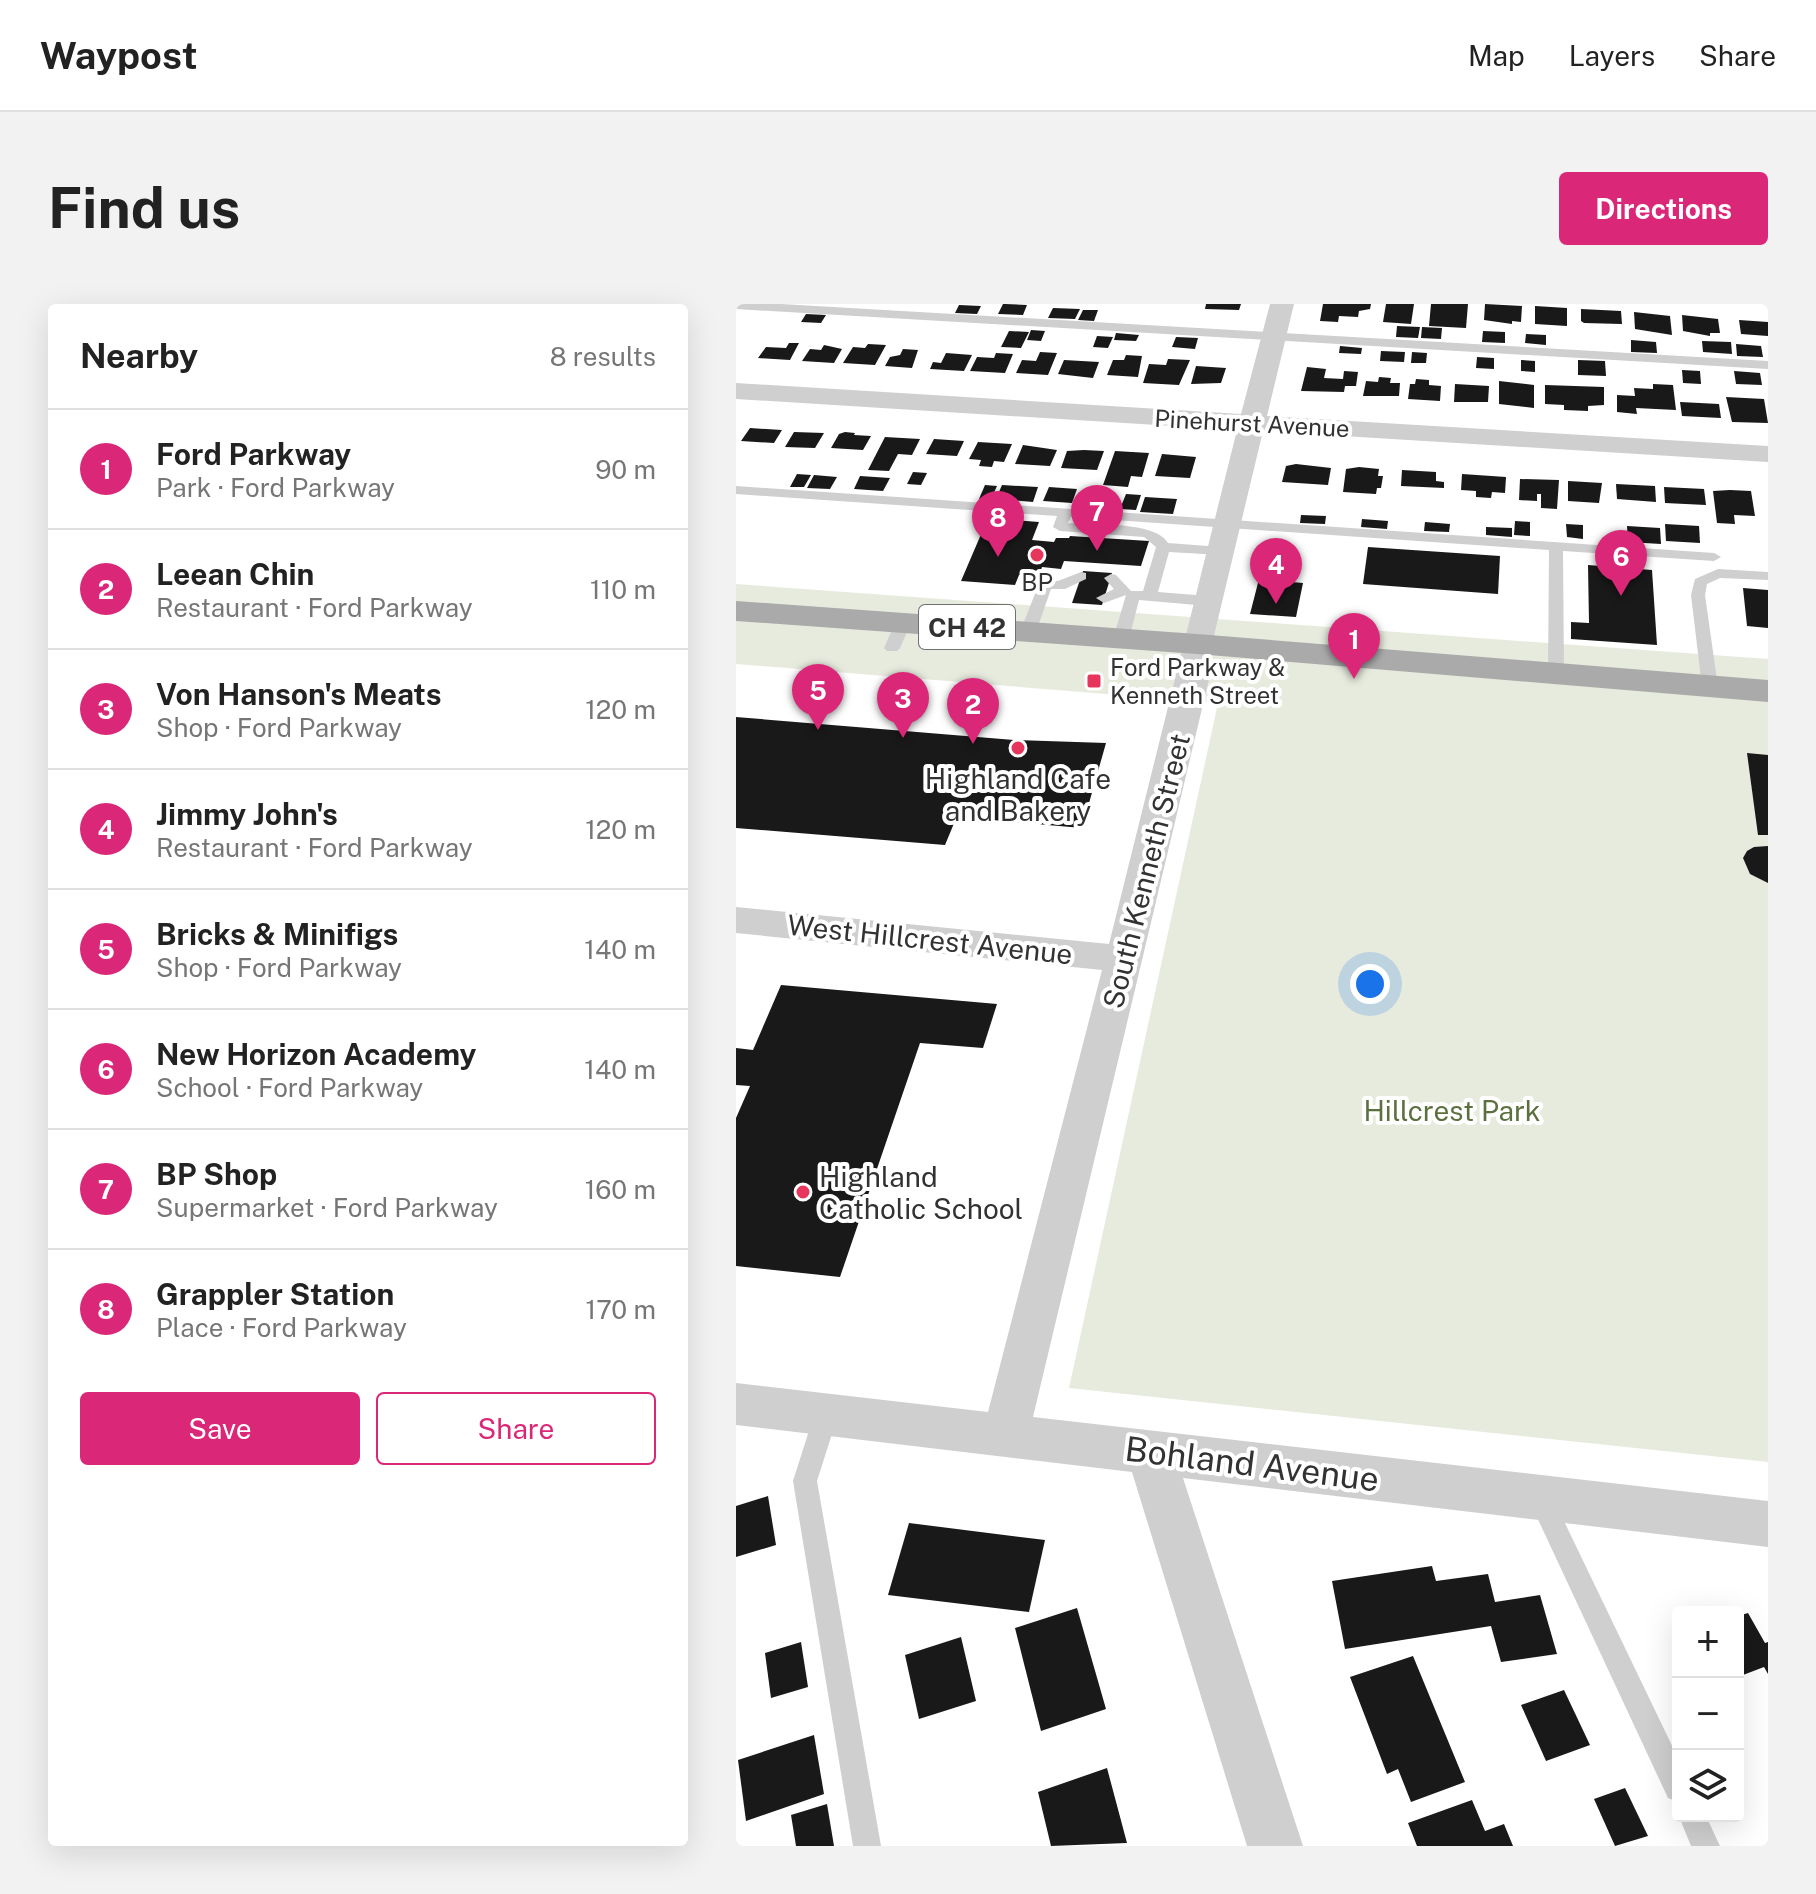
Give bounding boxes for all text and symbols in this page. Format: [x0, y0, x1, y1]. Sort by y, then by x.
text: Waypost [40, 33, 198, 78]
text: Map [1468, 39, 1525, 72]
text: Layers [1569, 39, 1655, 72]
text: Share [1699, 39, 1776, 72]
button: Directions [1559, 172, 1768, 245]
text: Find us [48, 175, 240, 241]
text: Nearby [80, 336, 198, 376]
text: 8 results [550, 341, 656, 372]
street label: Pinehurst Avenue [1154, 404, 1350, 442]
text: Ford Parkway [156, 436, 351, 472]
text: 1 [100, 454, 112, 485]
text: 90 m [595, 454, 656, 485]
text: Park · Ford Parkway [156, 472, 395, 503]
pin: 7 [1071, 485, 1123, 551]
pin: 8 [972, 491, 1024, 557]
pin: 6 [1595, 530, 1647, 596]
pin: 4 [1250, 538, 1302, 604]
marker: BP [1028, 546, 1046, 564]
text: Leean Chin [156, 556, 314, 592]
place label: BP [1021, 568, 1053, 596]
text: 2 [98, 574, 114, 605]
text: 110 m [590, 574, 656, 605]
text: Restaurant · Ford Parkway [156, 592, 473, 623]
road number: CH 42 [919, 605, 1015, 649]
pin: 1 [1328, 613, 1380, 679]
place label: Ford Parkway & Kenneth Street [1110, 653, 1285, 709]
pin: 5 [792, 664, 844, 730]
pin: 3 [877, 672, 929, 738]
marker: Ford Parkway & Kenneth Street [1085, 672, 1103, 690]
text: Von Hanson's Meats [156, 676, 442, 712]
pin: 2 [947, 678, 999, 744]
text: 3 [97, 694, 115, 725]
text: 120 m [585, 694, 656, 725]
text: Shop · Ford Parkway [156, 712, 402, 743]
street label: South Kenneth Street [1096, 730, 1196, 1012]
marker: Highland Cafe and Bakery [1009, 739, 1027, 757]
place label: Highland Cafe and Bakery [925, 762, 1111, 827]
text: Jimmy John's [156, 796, 338, 832]
text: 4 [97, 814, 115, 845]
text: 120 m [585, 814, 656, 845]
text: Restaurant · Ford Parkway [156, 832, 473, 863]
street label: West Hillcrest Avenue [786, 908, 1074, 970]
text: Bricks & Minifigs [156, 916, 398, 952]
text: 5 [97, 934, 115, 965]
text: 140 m [584, 934, 656, 965]
text: Shop · Ford Parkway [156, 952, 402, 983]
your location [1350, 964, 1390, 1004]
text: New Horizon Academy [156, 1036, 476, 1072]
text: 6 [97, 1054, 115, 1085]
text: 140 m [584, 1054, 656, 1085]
text: School · Ford Parkway [156, 1072, 423, 1103]
park label: Hillcrest Park [1363, 1094, 1541, 1127]
text: BP Shop [156, 1156, 277, 1192]
place label: Highland Catholic School [819, 1160, 1023, 1225]
text: 7 [98, 1174, 114, 1205]
text: 160 m [585, 1174, 656, 1205]
marker: Highland Catholic School [794, 1183, 812, 1201]
text: Supermarket · Ford Parkway [156, 1192, 498, 1223]
text: Grappler Station [156, 1276, 394, 1312]
text: 8 [97, 1294, 115, 1325]
text: 170 m [586, 1294, 656, 1325]
text: Place · Ford Parkway [156, 1312, 407, 1343]
button: Save [80, 1392, 360, 1465]
button: Share [376, 1392, 656, 1465]
street label: Bohland Avenue [1123, 1429, 1381, 1499]
map controls [1672, 1606, 1744, 1822]
button: + [1672, 1606, 1744, 1678]
button: − [1672, 1678, 1744, 1750]
button: layers [1672, 1750, 1744, 1822]

